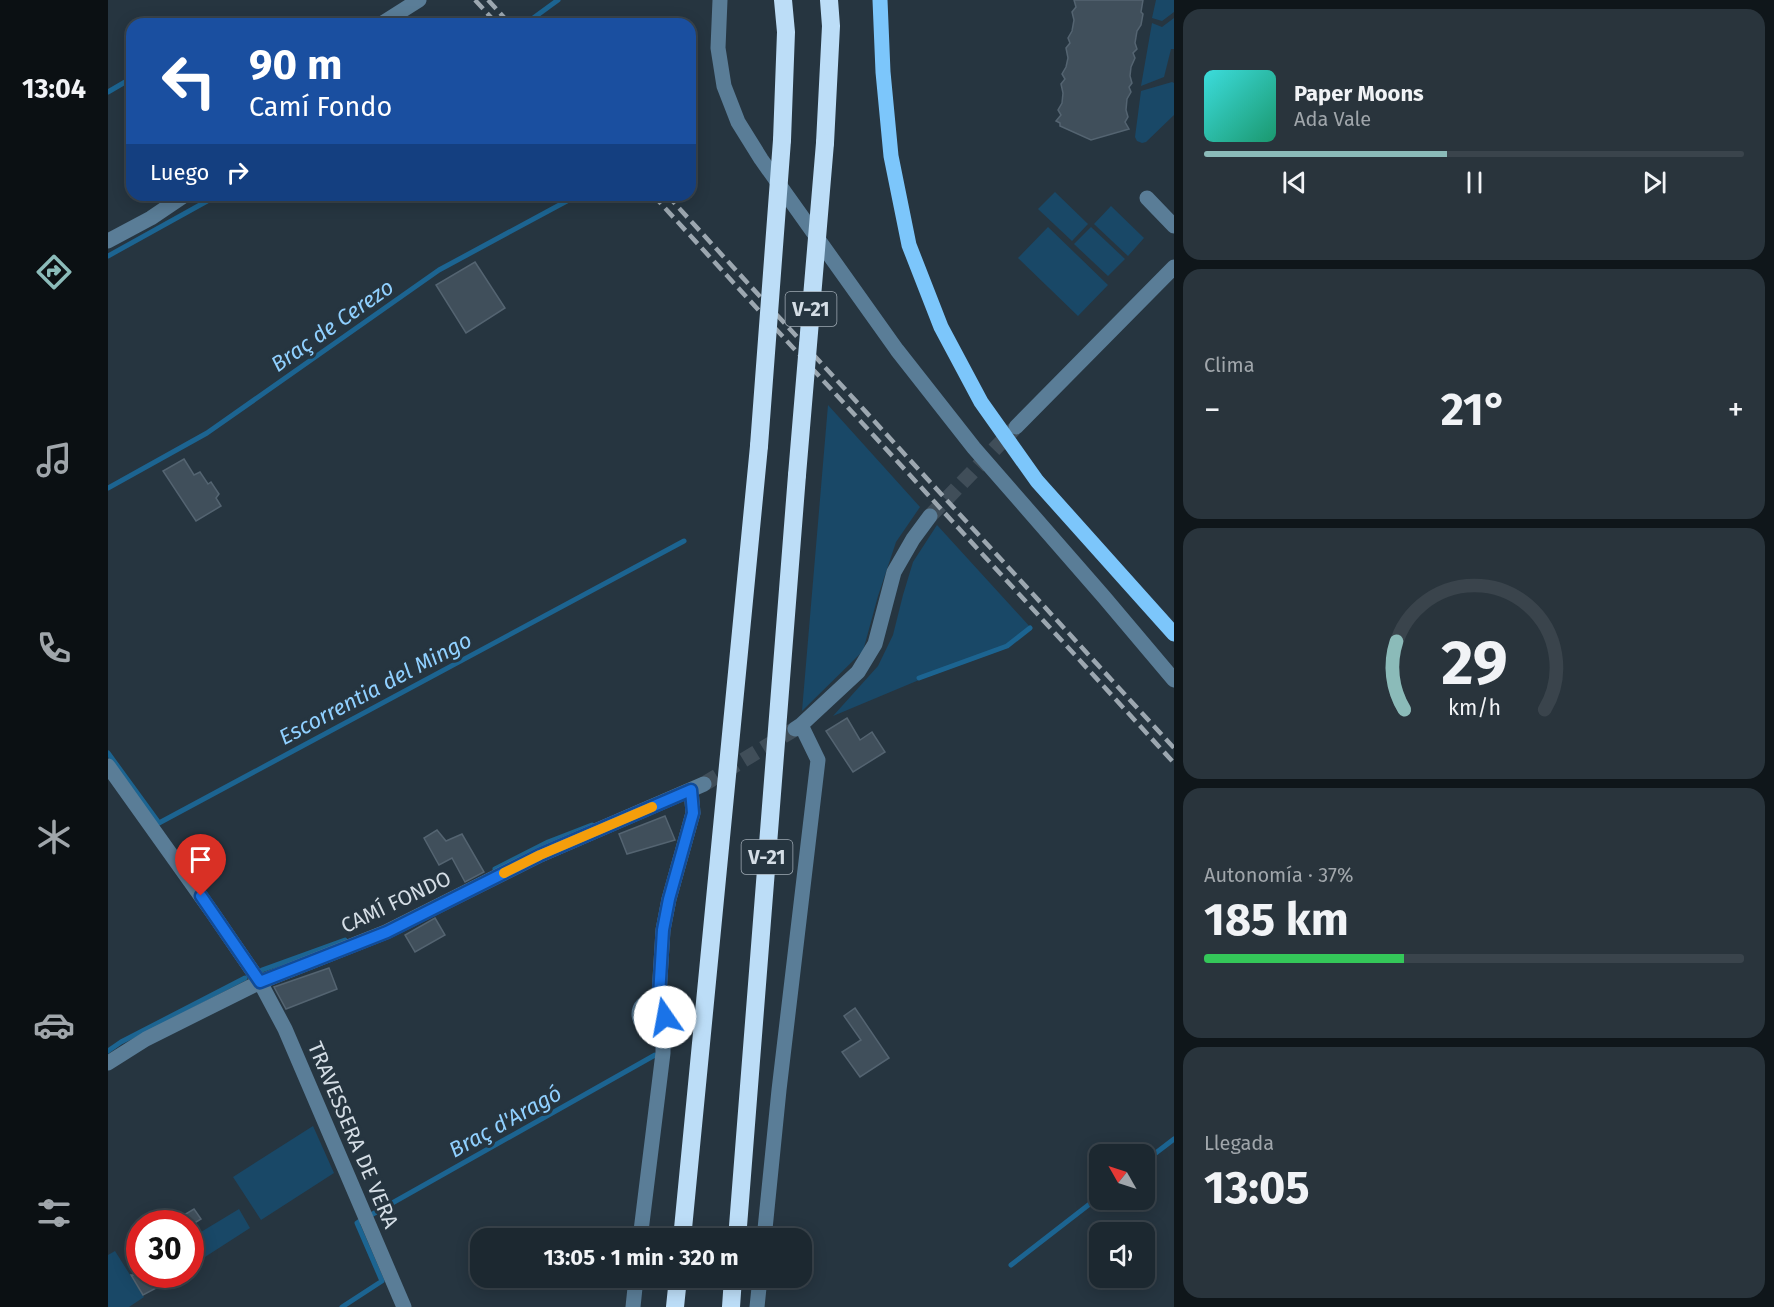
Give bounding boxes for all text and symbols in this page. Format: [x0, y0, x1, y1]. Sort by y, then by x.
text: 90 m [249, 40, 343, 90]
icon: left [150, 42, 228, 120]
text: 13:04 [22, 73, 86, 105]
text: Paper Moons [1294, 80, 1424, 107]
text: Camí Fondo [249, 91, 392, 123]
text: Ada Vale [1294, 107, 1371, 131]
icon: right [221, 156, 254, 189]
text: Luego [150, 159, 209, 186]
icon: previous [1278, 166, 1311, 199]
icon: pause [1458, 166, 1491, 199]
icon: next [1638, 166, 1671, 199]
icon: directions [33, 251, 75, 293]
water label: Braç de Cerezo [266, 273, 399, 378]
road number: V-21 [786, 292, 836, 326]
text: Clima [1204, 353, 1255, 377]
text: 21° [1441, 383, 1507, 437]
text: − [1204, 390, 1221, 430]
text: + [1728, 390, 1744, 430]
icon: music [33, 439, 75, 481]
water label: Escorrentia del Mingo [274, 626, 476, 751]
icon: phone [33, 627, 75, 669]
text: 29 [1441, 627, 1507, 702]
text: km/h [1447, 696, 1501, 722]
icon: climate [33, 816, 75, 858]
pin [175, 834, 226, 896]
road number: V-21 [742, 840, 792, 874]
icon: arrive [184, 843, 217, 876]
text: Autonomía · 37% [1204, 863, 1354, 887]
street label: CAMÍ FONDO [337, 865, 455, 939]
text: 185 km [1204, 893, 1349, 947]
position arrow [633, 985, 697, 1049]
icon: car [33, 1004, 75, 1046]
street label: TRAVESSERA DE VERA [302, 1038, 404, 1232]
water label: Braç d'Aragó [444, 1079, 566, 1163]
text: Llegada [1204, 1131, 1274, 1155]
north arrow [1089, 1144, 1155, 1210]
map controls [1089, 1144, 1155, 1288]
text: 13:05 [1204, 1161, 1310, 1215]
icon: filters [33, 1192, 75, 1234]
speed limit sign: 30 [126, 1210, 204, 1288]
button: sound [1089, 1222, 1155, 1288]
text: 13:05 · 1 min · 320 m [543, 1244, 739, 1271]

